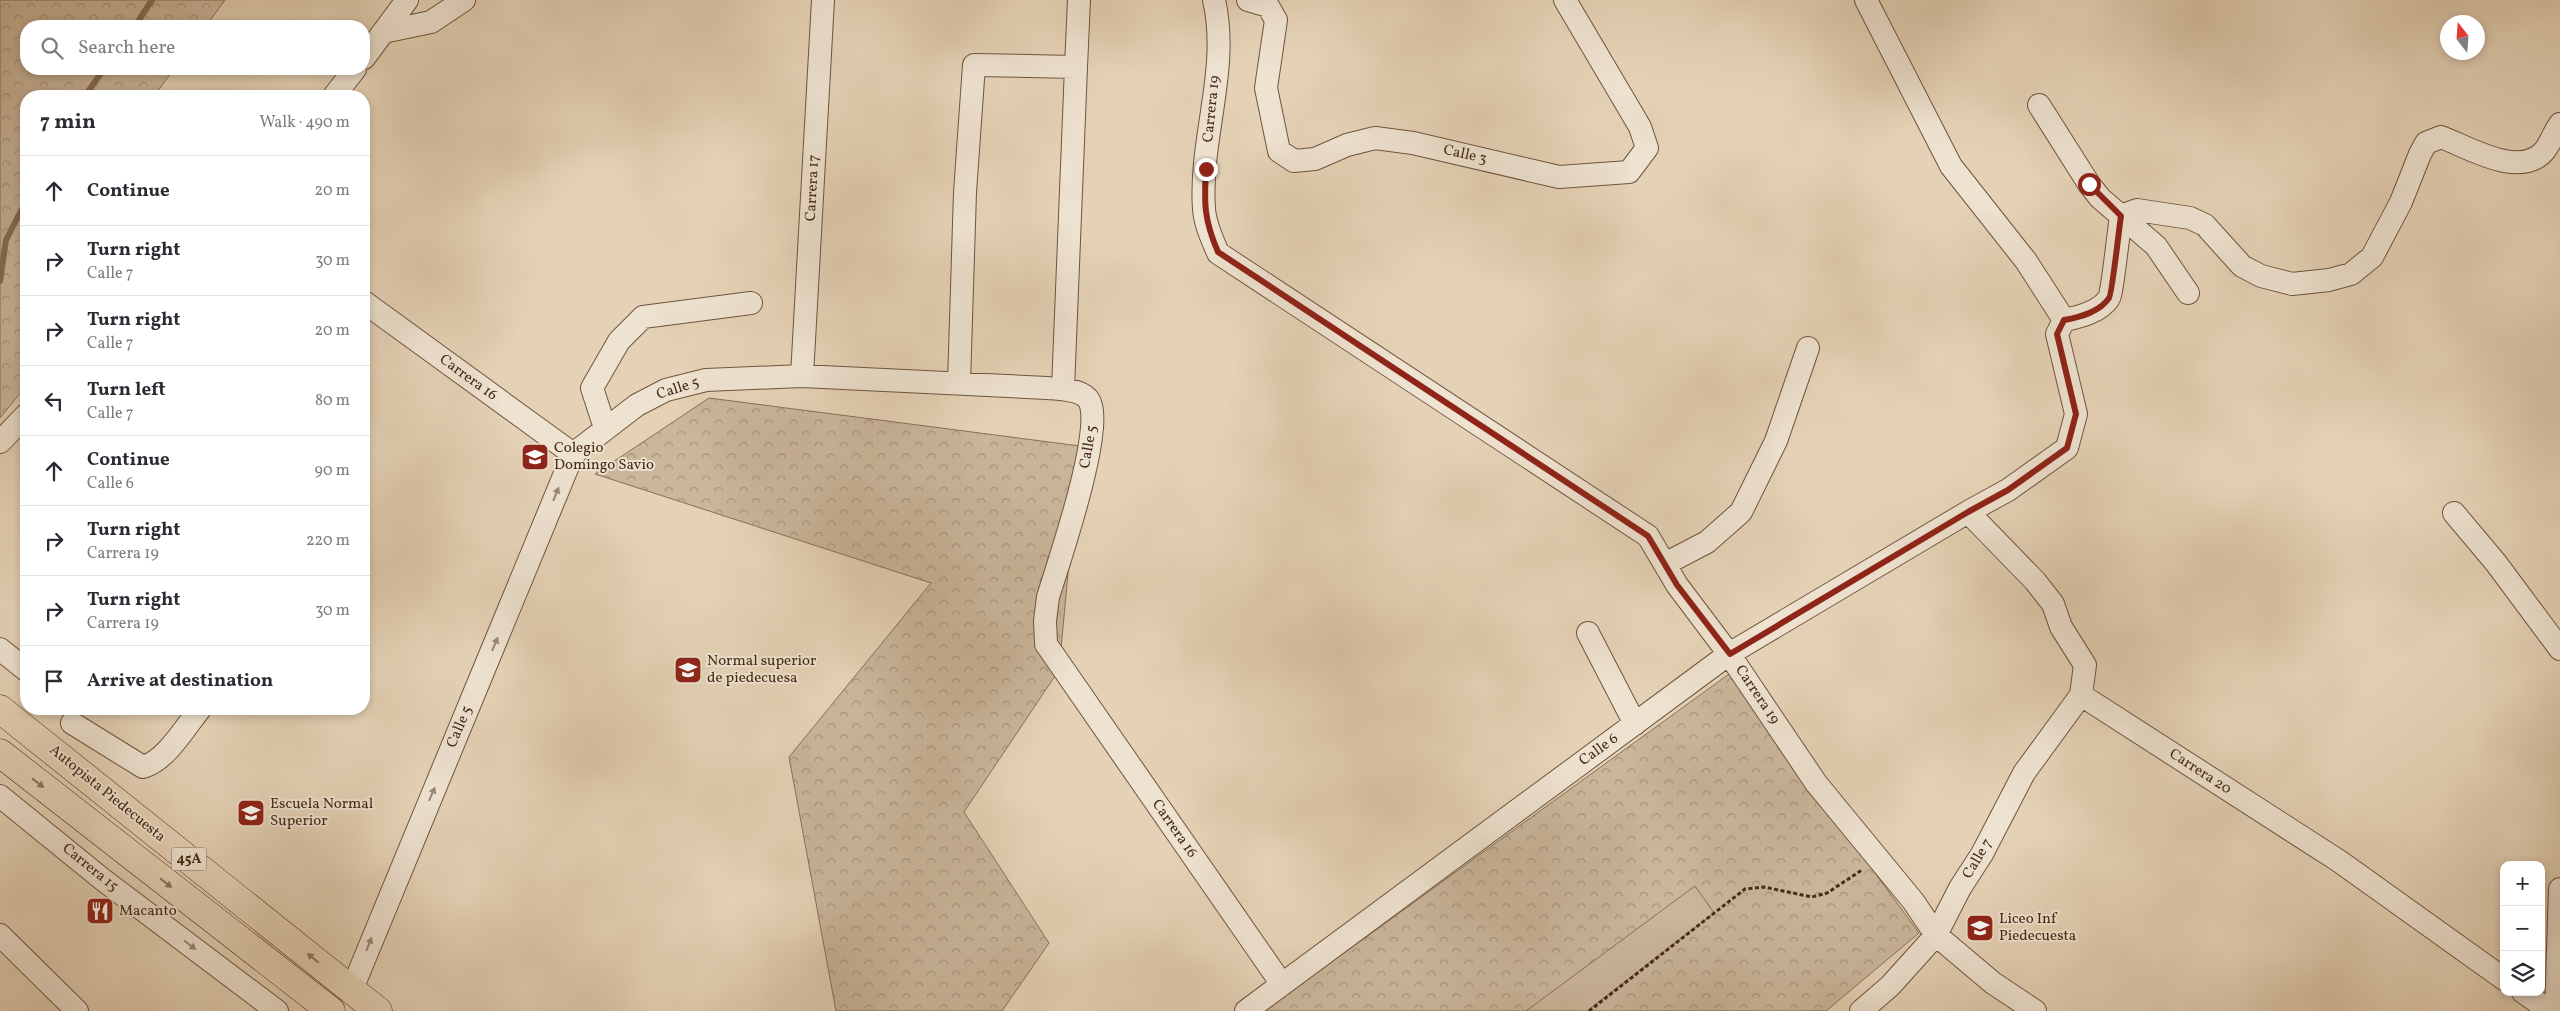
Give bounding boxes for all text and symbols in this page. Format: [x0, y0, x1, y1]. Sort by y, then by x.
north arrow [2440, 15, 2485, 60]
search box [20, 20, 370, 75]
icon: search [38, 34, 66, 62]
text: Search here [78, 35, 175, 61]
street label: Carrera 19 [1198, 74, 1226, 144]
text: 7 min [40, 108, 96, 137]
text: Walk · 490 m [259, 112, 350, 134]
street label: Calle 3 [1441, 140, 1489, 170]
street label: Carrera 17 [801, 154, 825, 222]
route end [1195, 158, 1218, 181]
route start [2078, 173, 2101, 196]
icon: ahead [40, 177, 68, 205]
text: Continue [87, 178, 170, 204]
text: 20 m [315, 180, 350, 202]
text: Turn right [87, 237, 180, 263]
icon: right [40, 247, 68, 275]
text: 30 m [315, 250, 350, 272]
text: Calle 7 [87, 263, 134, 285]
text: Turn right [87, 307, 180, 333]
icon: right [40, 317, 68, 345]
text: 20 m [315, 320, 350, 342]
text: Calle 7 [87, 333, 134, 355]
street label: Carrera 16 [435, 350, 501, 406]
street label: Calle 5 [654, 372, 702, 406]
text: Turn left [87, 377, 166, 403]
icon: left [40, 387, 68, 415]
text: 80 m [315, 390, 350, 412]
text: Calle 7 [87, 403, 134, 425]
street label: Calle 5 [1075, 424, 1103, 470]
place label: Colegio Domingo Savio [554, 438, 654, 476]
school or university icon: Colegio Domingo Savio [520, 442, 550, 472]
text: Continue [87, 447, 170, 473]
icon: ahead [40, 457, 68, 485]
text: 90 m [314, 460, 350, 482]
text: Calle 6 [87, 473, 134, 495]
one-way arrow [553, 487, 561, 501]
text: Turn right [87, 517, 180, 543]
icon: right [40, 527, 68, 555]
text: 220 m [306, 530, 350, 552]
text: Carrera 19 [87, 543, 159, 565]
text: Turn right [87, 587, 180, 613]
icon: right [40, 597, 68, 625]
text: 30 m [315, 600, 350, 622]
text: Carrera 19 [87, 613, 159, 635]
one-way arrow [491, 637, 499, 651]
place label: Normal superior de piedecuesa [707, 651, 816, 689]
school or university icon: Normal superior de piedecuesa [673, 655, 703, 685]
street label: Carrera 19 [1729, 661, 1785, 729]
icon: arrive [40, 667, 68, 695]
text: Arrive at destination [87, 668, 273, 694]
street label: Calle 5 [442, 703, 478, 751]
street label: Calle 6 [1575, 729, 1623, 771]
street label: Autopista Piedecuesta [44, 740, 170, 848]
street label: Carrera 20 [2165, 744, 2235, 800]
one-way arrow [31, 778, 45, 788]
one-way arrow [428, 787, 436, 801]
place label: Escuela Normal Superior [270, 794, 373, 832]
street label: Carrera 16 [1146, 795, 1202, 863]
school or university icon: Escuela Normal Superior [236, 798, 266, 828]
street label: Calle 7 [1958, 835, 1998, 883]
street label: Carrera 15 [57, 839, 123, 897]
road number: 45A [172, 848, 206, 871]
map controls [2500, 861, 2545, 996]
button: + [2500, 861, 2545, 906]
one-way arrow [160, 878, 173, 888]
restaurant icon: Macanto [85, 896, 115, 926]
place label: Macanto [119, 901, 177, 922]
button: − [2500, 906, 2545, 951]
place label: Liceo Inf Piedecuesta [1999, 909, 2076, 947]
school or university icon: Liceo Inf Piedecuesta [1965, 913, 1995, 943]
one-way arrow [365, 936, 373, 951]
one-way arrow [183, 939, 196, 950]
button: layers [2500, 951, 2545, 996]
one-way arrow [306, 953, 319, 964]

